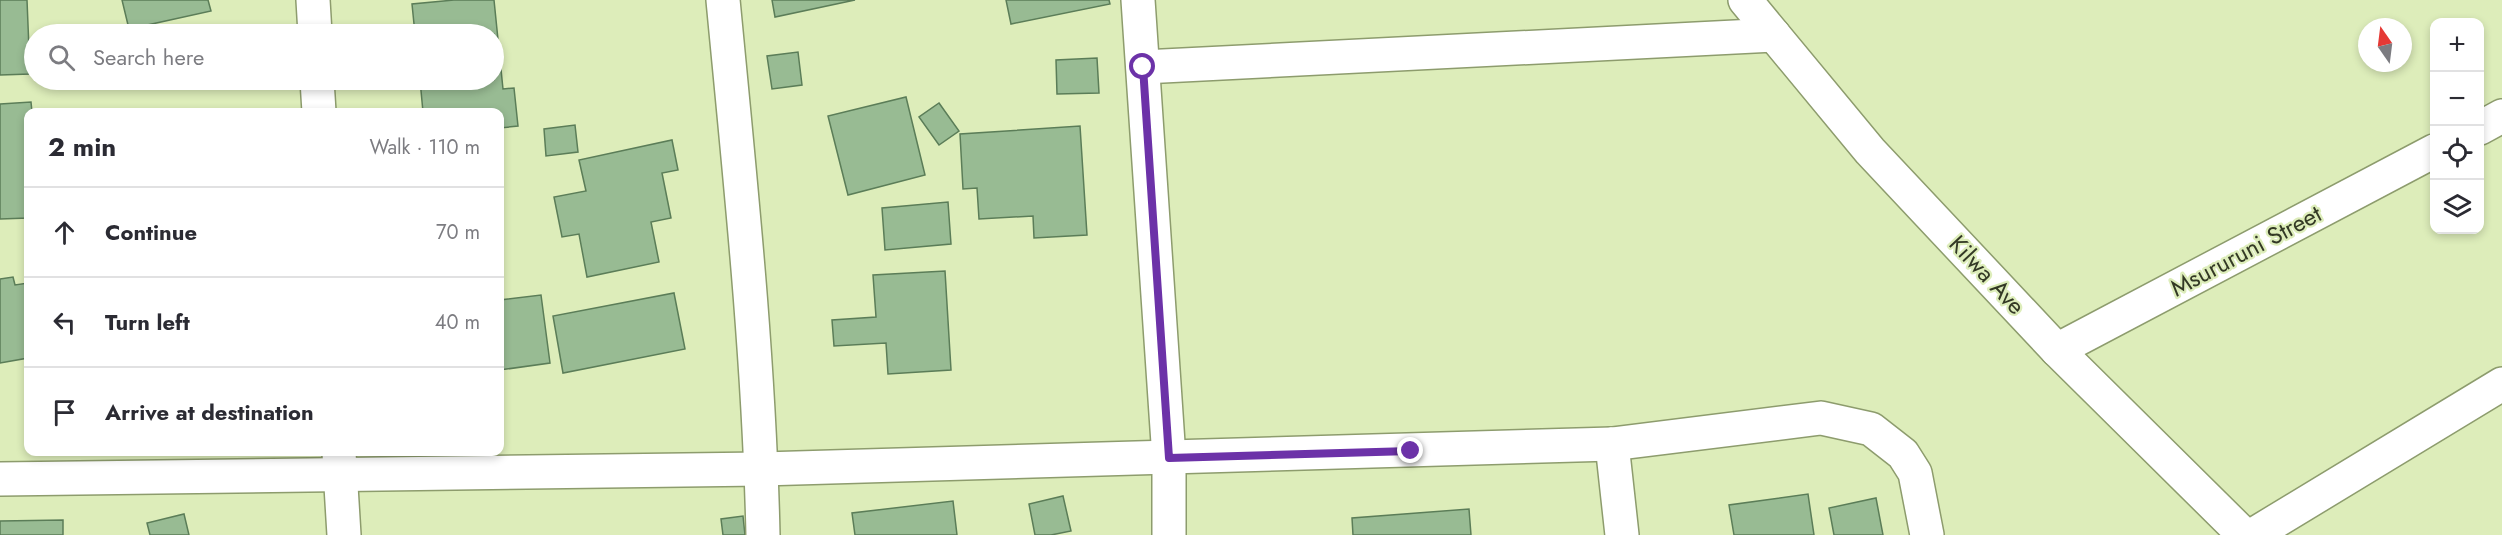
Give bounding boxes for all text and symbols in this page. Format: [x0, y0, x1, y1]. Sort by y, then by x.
north arrow [2358, 18, 2412, 72]
map controls [2430, 18, 2484, 234]
button: + [2430, 18, 2484, 72]
search box [24, 24, 504, 90]
icon: search [45, 41, 78, 74]
text: Search here [93, 41, 204, 73]
route start [1129, 53, 1155, 79]
button: − [2430, 72, 2484, 126]
button: locate [2430, 126, 2484, 180]
text: 2 min [48, 128, 116, 166]
text: Walk · 110 m [370, 133, 480, 162]
button: layers [2430, 180, 2484, 234]
street label: Msururuni Street [2164, 196, 2328, 305]
icon: ahead [48, 216, 81, 249]
text: Continue [105, 216, 197, 248]
text: 70 m [436, 218, 480, 247]
street label: Kilwa Ave [1941, 227, 2033, 322]
icon: left [48, 306, 81, 339]
text: Turn left [105, 306, 190, 338]
text: 40 m [435, 308, 480, 337]
icon: arrive [48, 396, 81, 429]
text: Arrive at destination [105, 396, 314, 428]
route end [1397, 437, 1423, 463]

